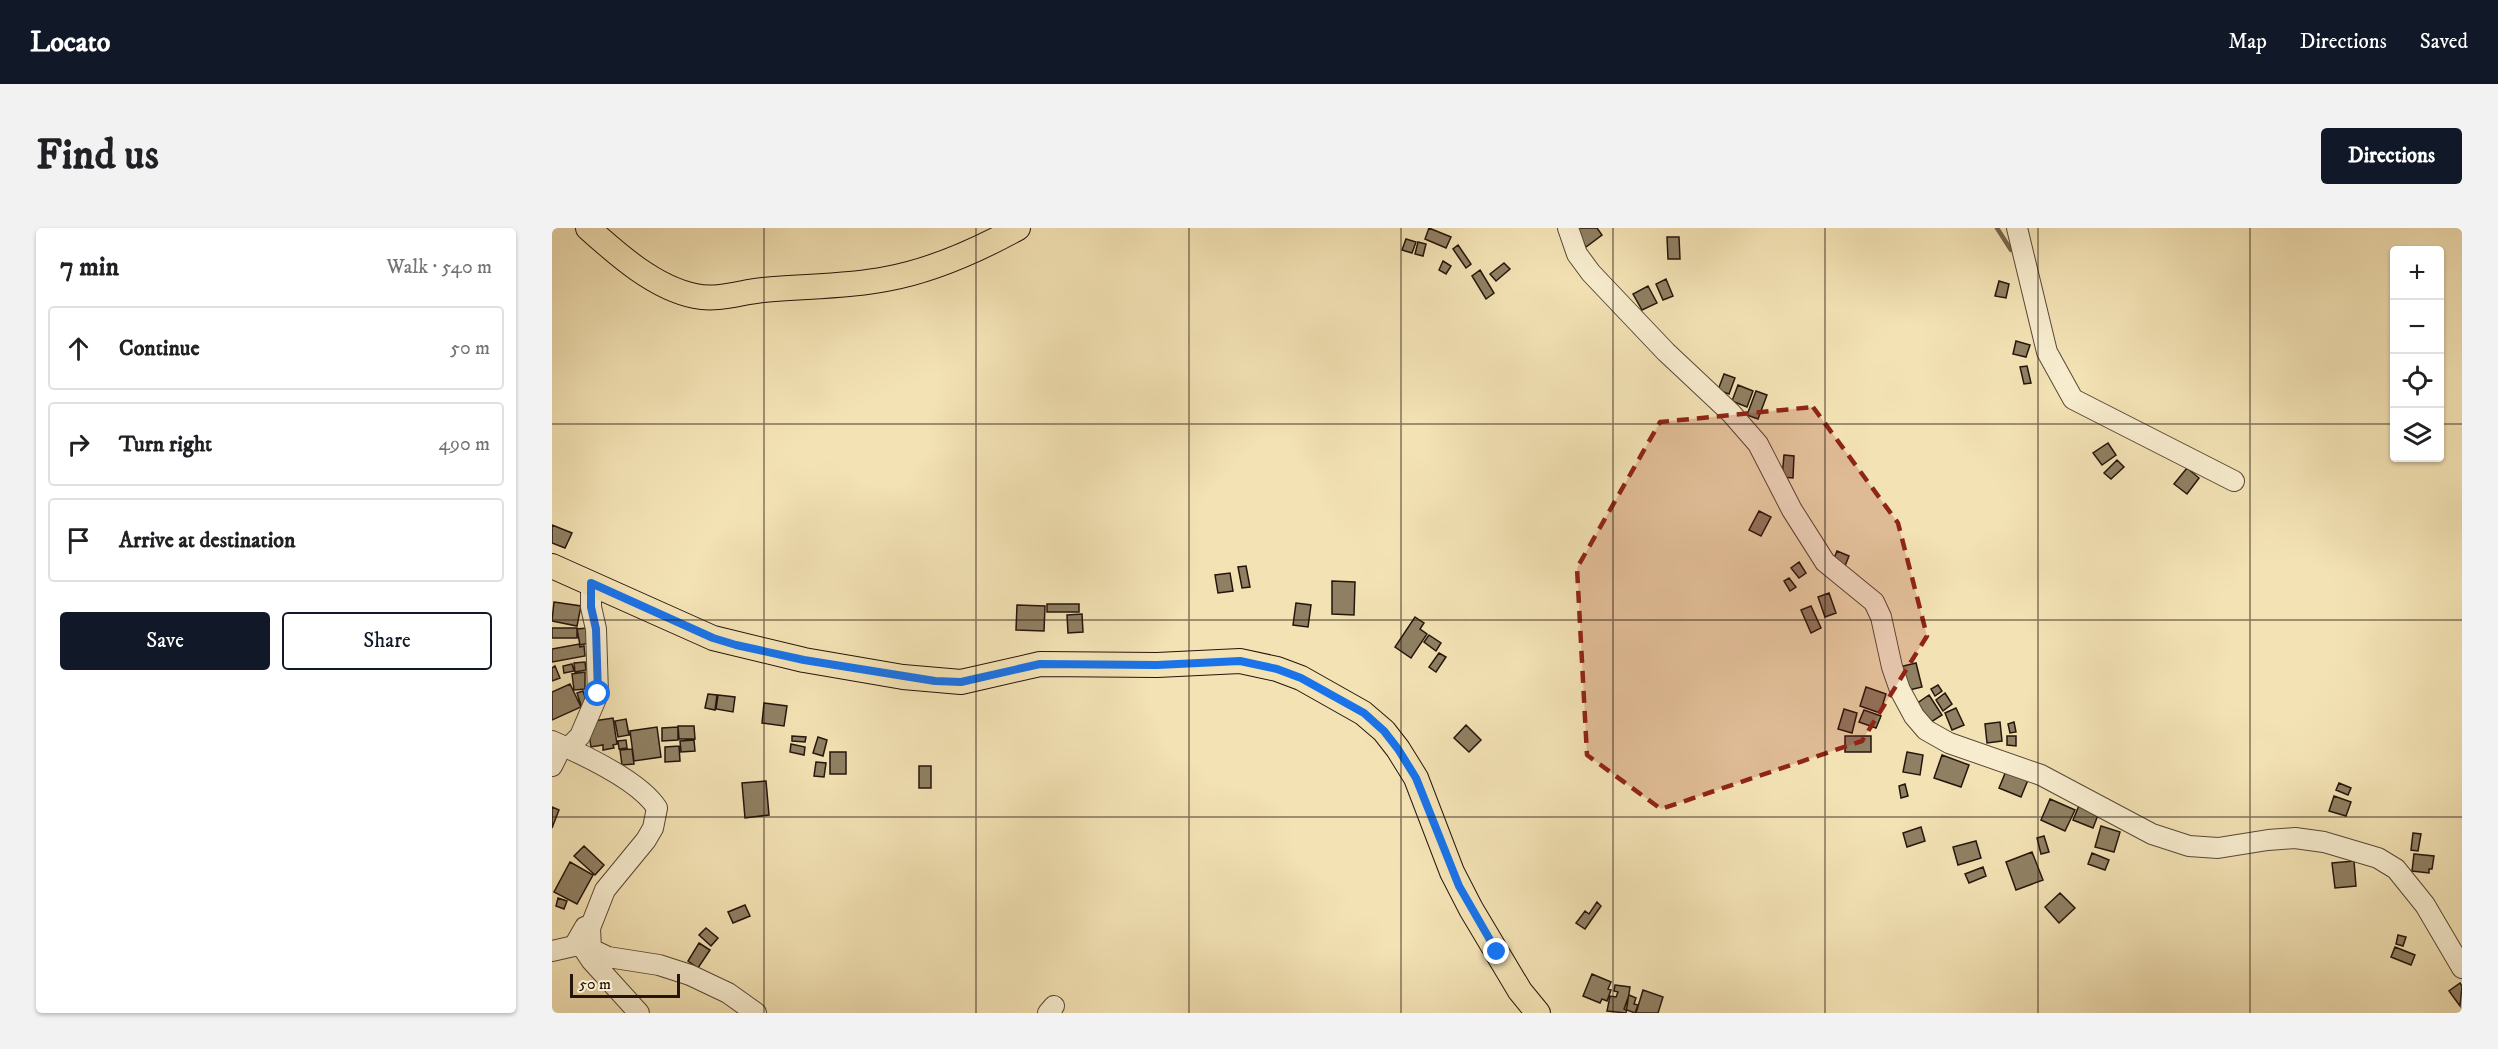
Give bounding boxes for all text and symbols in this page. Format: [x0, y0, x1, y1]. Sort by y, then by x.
text: Locato [30, 25, 110, 60]
text: Map [2228, 29, 2267, 55]
text: Directions [2300, 29, 2387, 55]
text: Saved [2420, 29, 2468, 55]
button: Directions [2321, 128, 2462, 184]
text: Find us [36, 130, 159, 182]
map controls [2390, 246, 2444, 462]
button: + [2390, 246, 2444, 300]
text: 7 min [60, 251, 119, 284]
text: Walk · 540 m [387, 255, 492, 280]
button: − [2390, 300, 2444, 354]
icon: ahead [62, 332, 95, 365]
text: Continue [119, 335, 200, 362]
text: 50 m [450, 336, 490, 361]
button: locate [2390, 354, 2444, 408]
button: layers [2390, 408, 2444, 462]
icon: right [62, 428, 95, 461]
text: Turn right [119, 431, 212, 458]
text: 490 m [438, 432, 490, 457]
icon: arrive [62, 524, 95, 557]
text: Arrive at destination [119, 527, 296, 554]
button: Save [60, 612, 270, 670]
button: Share [282, 612, 492, 670]
route start [584, 680, 610, 706]
route end [1483, 938, 1509, 964]
scale bar [570, 971, 680, 998]
text: 50 m [579, 974, 611, 994]

